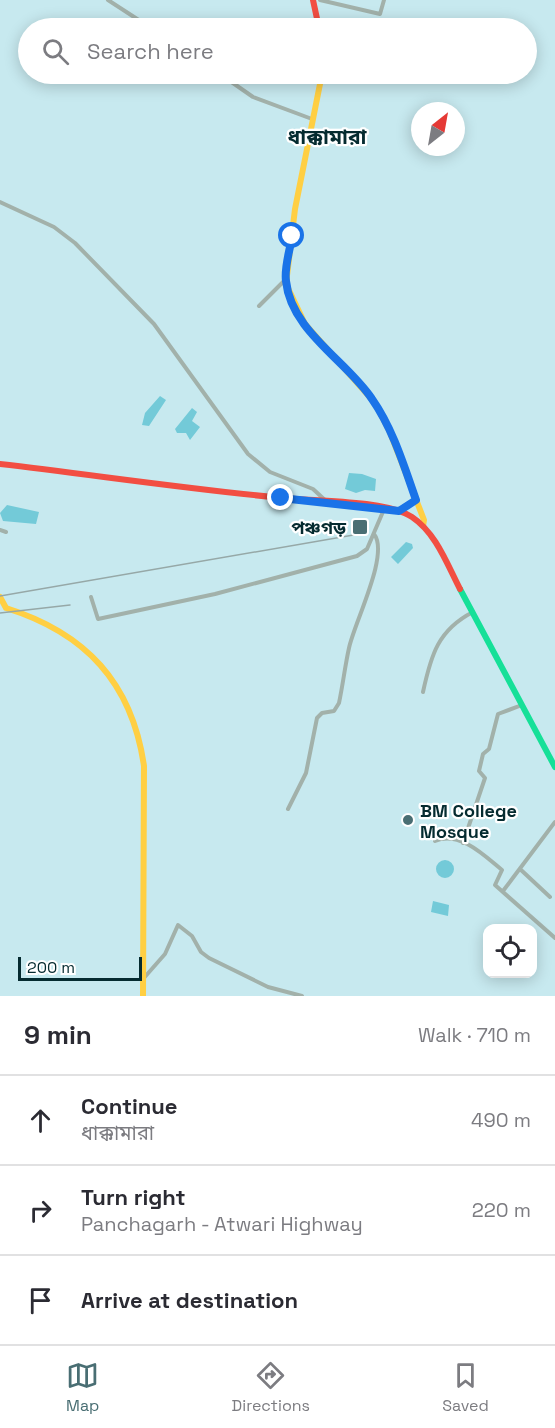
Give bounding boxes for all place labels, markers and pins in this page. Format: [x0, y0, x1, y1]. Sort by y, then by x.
place label: পঞ্চগড় [291, 516, 347, 539]
marker: পঞ্চগড় [351, 518, 369, 536]
place label: BM College Mosque [420, 799, 517, 843]
marker: BM College Mosque [401, 813, 415, 827]

